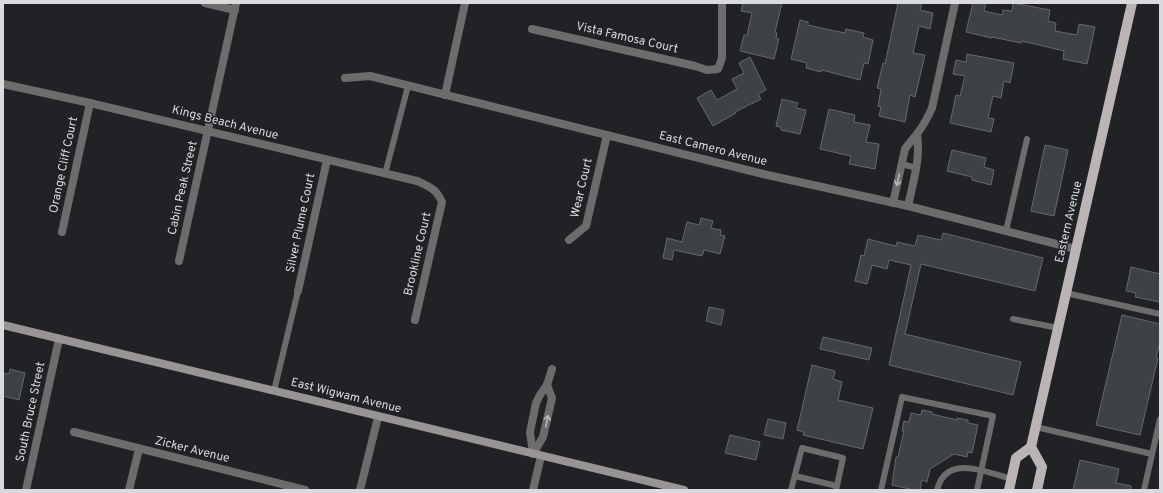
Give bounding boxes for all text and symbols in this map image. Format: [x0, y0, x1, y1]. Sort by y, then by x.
street label: Vista Famosa Court [574, 18, 680, 58]
street label: Kings Beach Avenue [170, 102, 280, 144]
street label: Orange Cliff Court [46, 115, 82, 215]
street label: East Camero Avenue [657, 128, 769, 170]
street label: Cabin Peak Street [164, 139, 202, 237]
street label: Wear Court [567, 157, 597, 219]
street label: Silver Plume Court [283, 172, 319, 274]
one-way arrow [894, 173, 902, 186]
street label: Eastern Avenue [1052, 179, 1086, 265]
street label: Brookline Court [401, 211, 435, 297]
street label: South Bruce Street [13, 361, 49, 463]
street label: East Wigwam Avenue [289, 375, 403, 417]
one-way arrow [543, 415, 551, 428]
street label: Zicker Avenue [153, 433, 231, 467]

